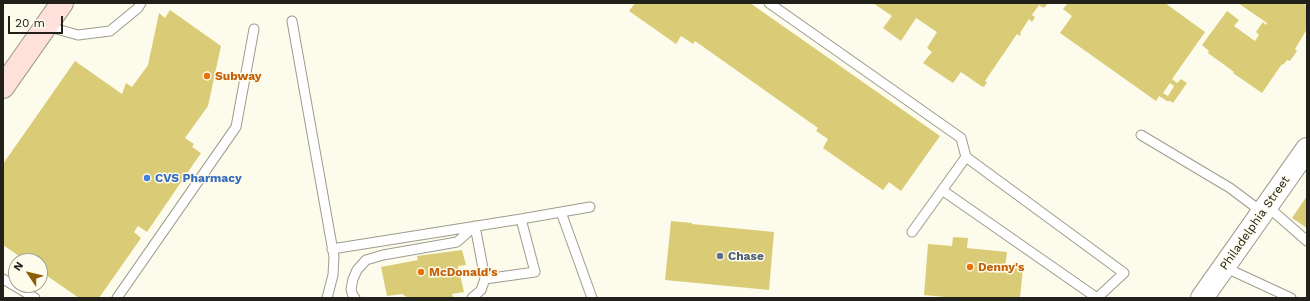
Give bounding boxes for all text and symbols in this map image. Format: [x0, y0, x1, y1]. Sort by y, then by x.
scale bar [10, 8, 65, 34]
text: 20 m [15, 16, 45, 30]
place label: Subway [215, 69, 262, 83]
marker: Subway [202, 71, 212, 81]
place label: CVS Pharmacy [155, 171, 242, 185]
marker: CVS Pharmacy [142, 173, 152, 183]
street label: Philadelphia Street [1217, 173, 1293, 273]
place label: Chase [728, 249, 764, 263]
marker: Chase [715, 251, 725, 261]
north arrow [8, 253, 48, 293]
text: N [11, 259, 26, 273]
place label: Denny's [978, 260, 1024, 274]
marker: Denny's [965, 262, 975, 272]
place label: McDonald's [429, 265, 498, 279]
marker: McDonald's [416, 267, 426, 277]

